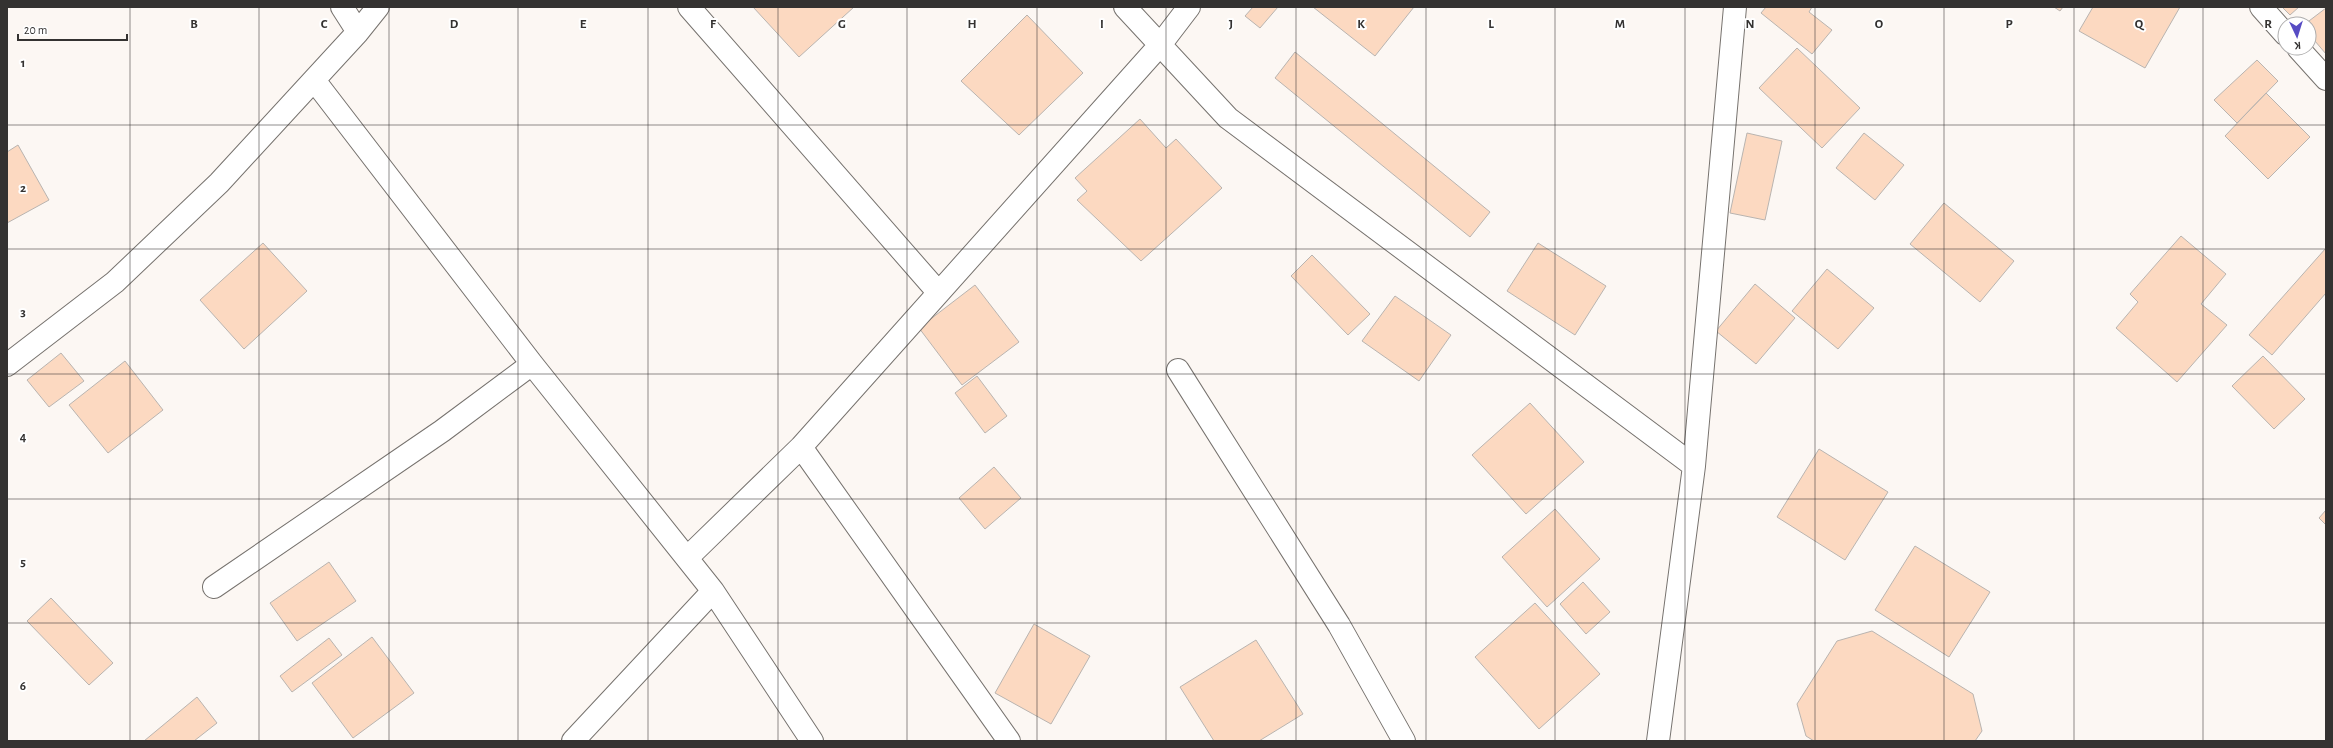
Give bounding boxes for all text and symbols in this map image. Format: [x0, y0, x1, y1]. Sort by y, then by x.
scale bar [18, 16, 127, 42]
north arrow [2277, 16, 2317, 56]
text: B [190, 18, 198, 31]
text: C [321, 18, 328, 31]
text: D [450, 18, 459, 31]
text: E [580, 18, 587, 31]
text: F [710, 18, 717, 31]
text: G [838, 18, 846, 31]
text: H [967, 18, 977, 31]
text: I [1100, 18, 1104, 31]
text: J [1229, 18, 1233, 31]
text: K [1357, 18, 1365, 31]
text: L [1488, 18, 1494, 31]
text: M [1615, 18, 1625, 31]
text: N [1745, 18, 1755, 31]
text: O [1875, 18, 1884, 31]
text: P [2005, 18, 2013, 31]
text: Q [2135, 18, 2145, 31]
text: R [2264, 18, 2272, 31]
text: 20 m [24, 24, 47, 36]
text: K [2294, 40, 2301, 51]
text: 1 [21, 57, 25, 70]
text: 2 [20, 182, 26, 195]
text: 3 [20, 306, 26, 319]
text: 4 [20, 431, 27, 444]
text: 5 [20, 556, 26, 569]
text: 6 [20, 680, 26, 693]

